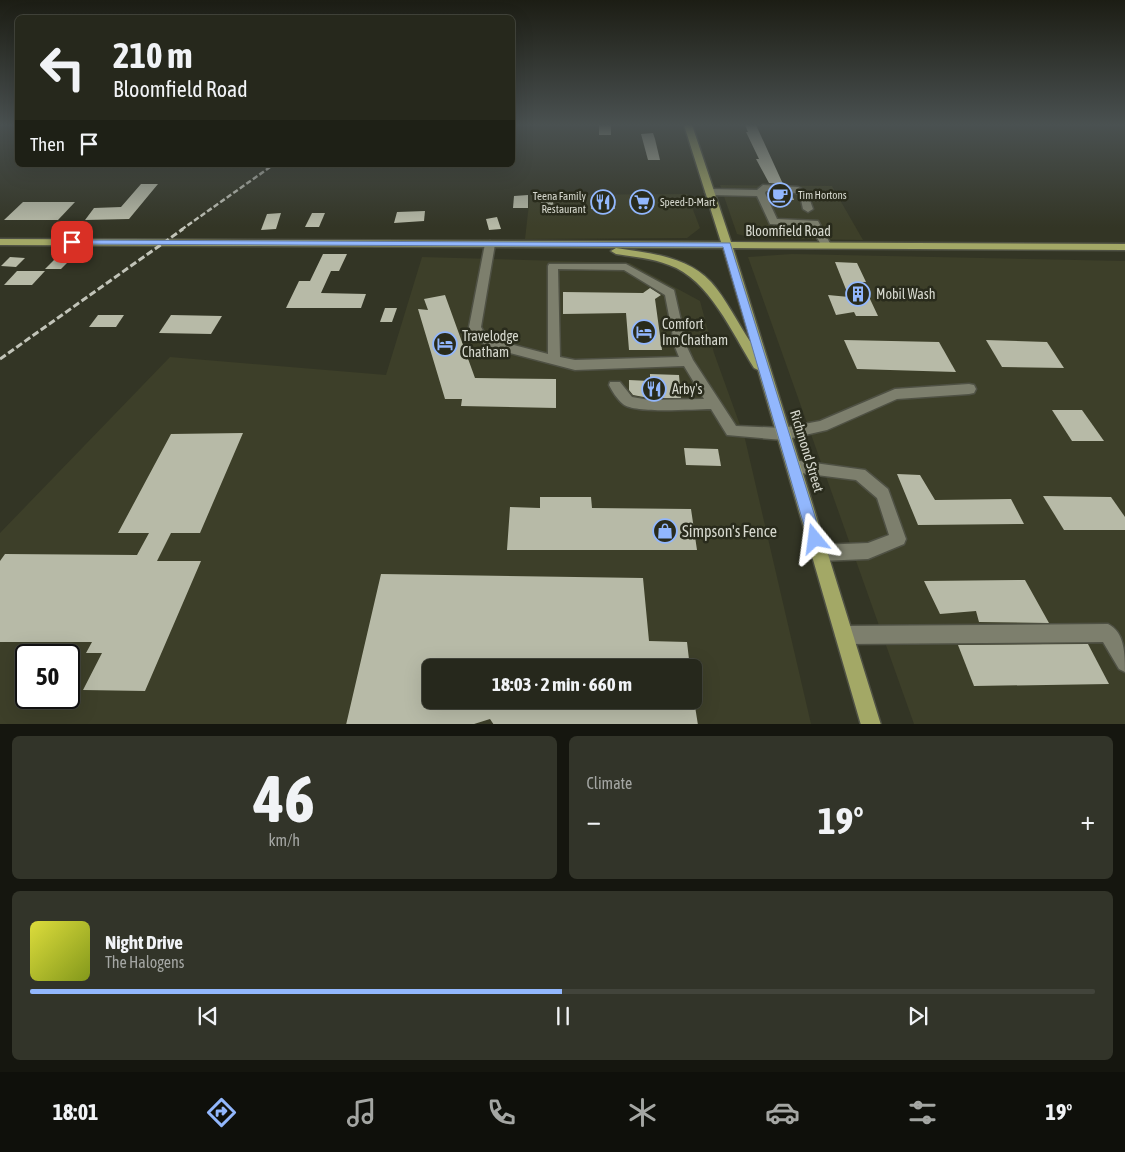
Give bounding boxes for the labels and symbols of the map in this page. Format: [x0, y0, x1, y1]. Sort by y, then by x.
cafe icon: Tim Hortons [767, 182, 793, 208]
restaurant icon: Teena Family Restaurant [590, 189, 616, 215]
supermarket icon: Speed-D-Mart [629, 189, 655, 215]
place label: Tim Hortons [798, 189, 847, 201]
place label: Teena Family Restaurant [533, 190, 586, 215]
place label: Speed-D-Mart [660, 196, 715, 208]
pin [51, 221, 93, 263]
street label: Bloomfield Road [745, 223, 831, 239]
building icon: Mobil Wash [845, 281, 871, 307]
place label: Mobil Wash [876, 286, 935, 302]
place label: Comfort Inn Chatham [662, 316, 728, 348]
hotel icon: Comfort Inn Chatham [631, 319, 657, 345]
place label: Travelodge Chatham [462, 328, 519, 360]
hotel icon: Travelodge Chatham [432, 331, 458, 357]
restaurant icon: Arby's [641, 376, 667, 402]
place label: Arby's [672, 381, 703, 397]
street label: Richmond Street [787, 408, 827, 494]
position arrow [788, 512, 840, 564]
shop icon: Simpson's Fence [652, 518, 678, 544]
place label: Simpson's Fence [682, 522, 777, 541]
speed limit sign: 50 [15, 644, 80, 709]

